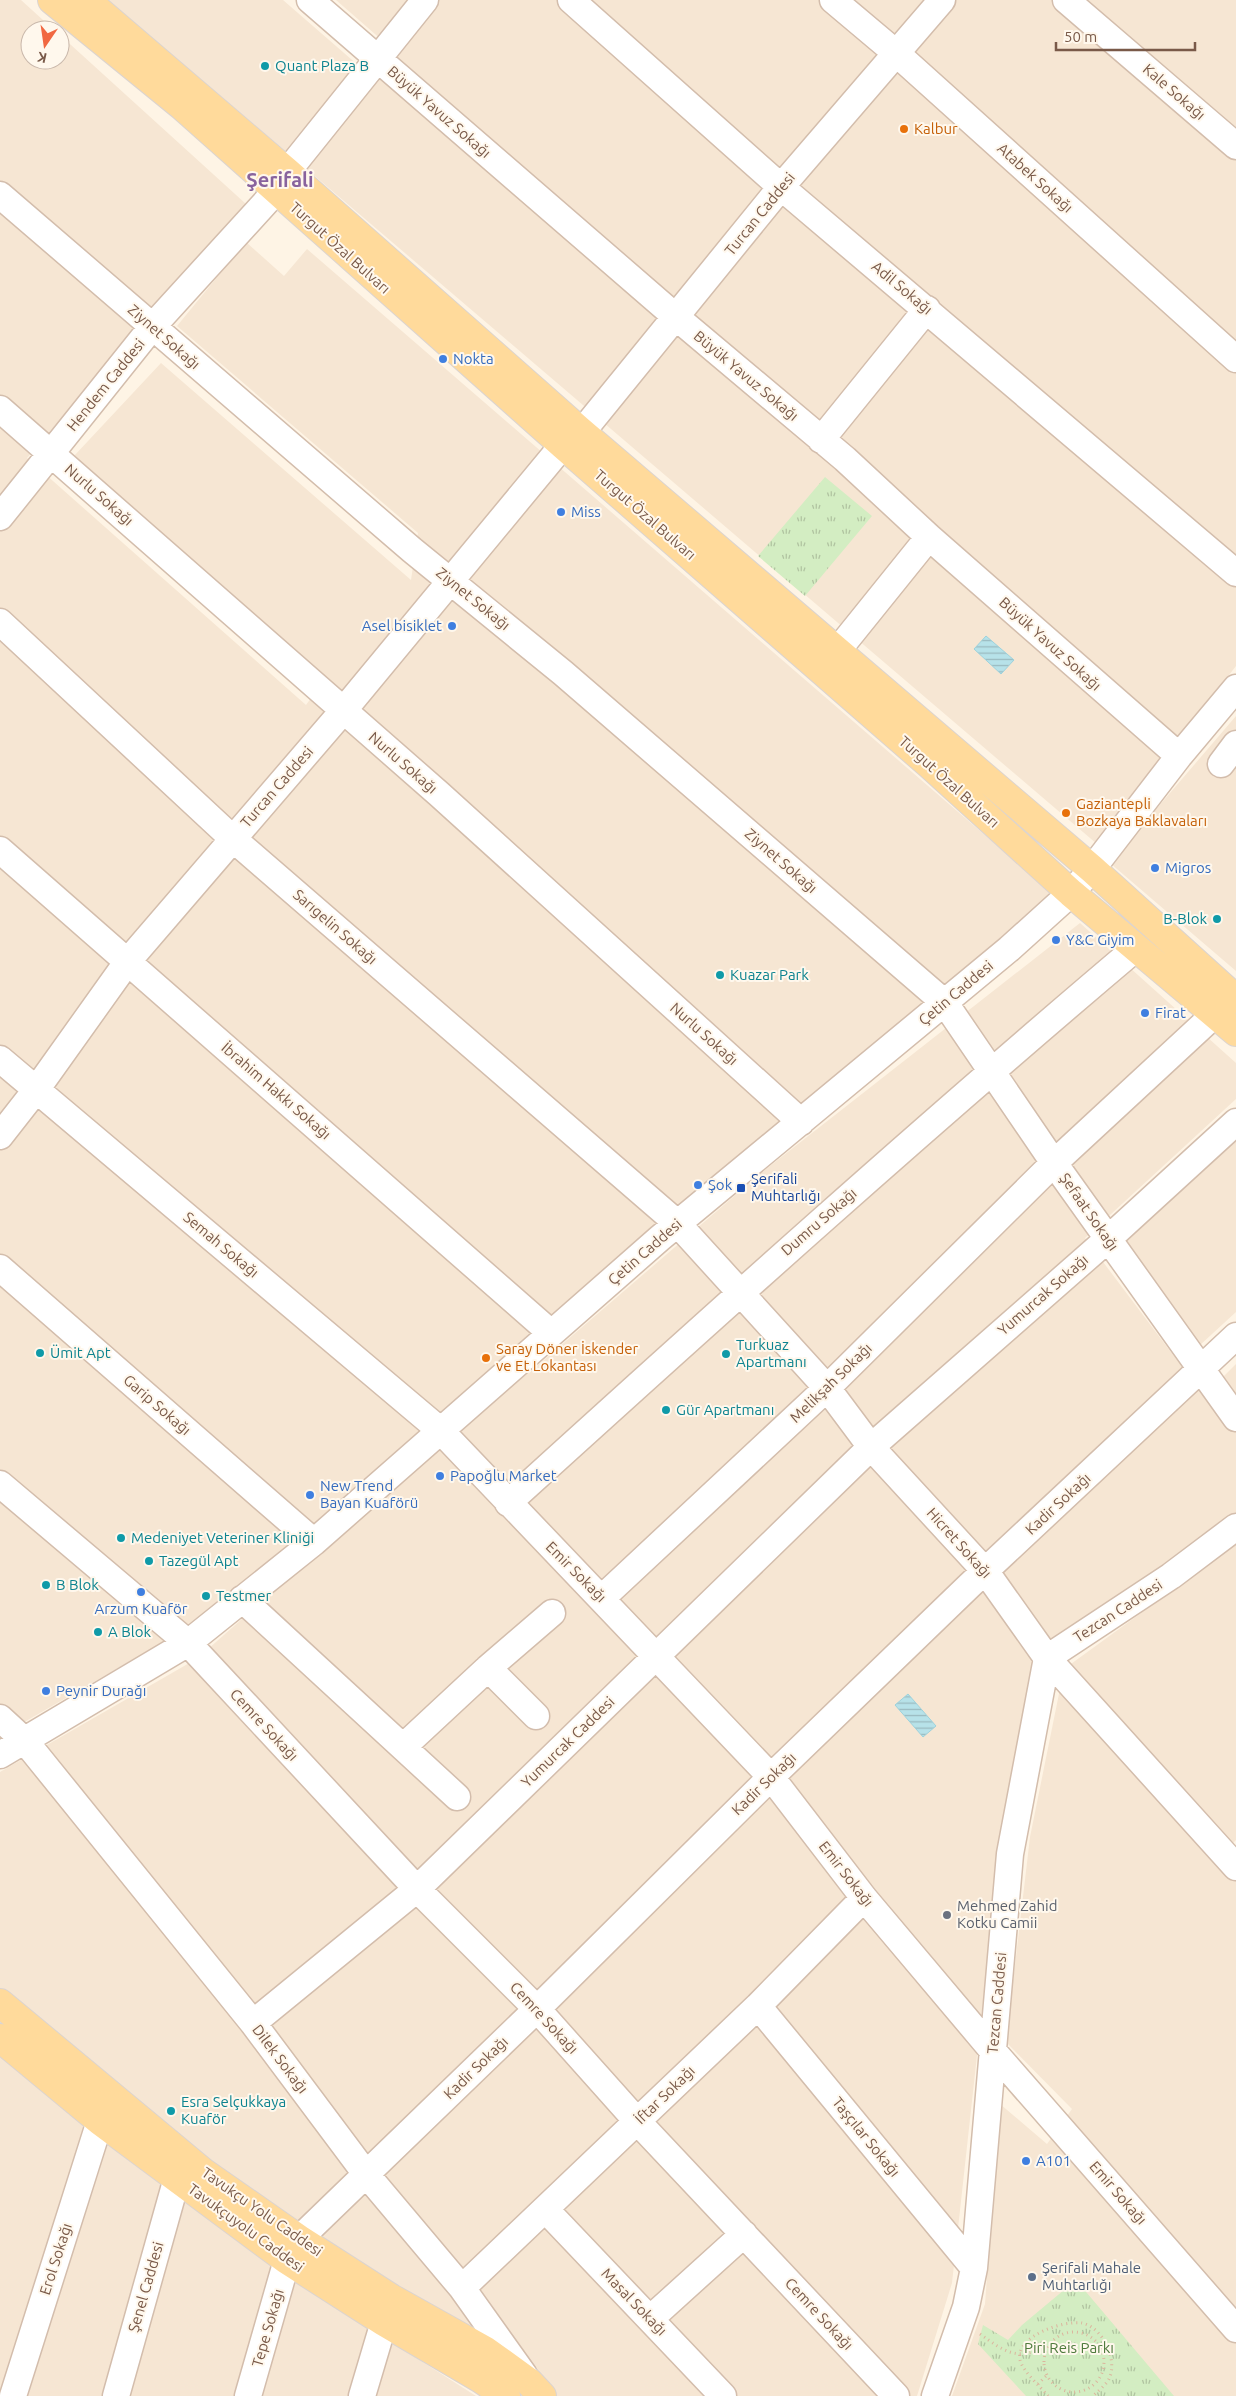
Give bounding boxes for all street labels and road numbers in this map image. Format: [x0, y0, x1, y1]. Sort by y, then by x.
street label: Kale Sokağı [1140, 60, 1209, 123]
street label: Büyük Yavuz Sokağı [384, 62, 494, 161]
street label: Atabek Sokağı [994, 139, 1077, 216]
street label: Turcan Caddesi [721, 169, 798, 259]
street label: Turgut Özal Bulvarı [287, 198, 394, 297]
street label: Adil Sokağı [869, 257, 936, 318]
street label: Ziynet Sokağı [125, 301, 204, 373]
street label: Büyük Yavuz Sokağı [691, 327, 802, 424]
street label: Hendem Caddesi [63, 335, 148, 434]
street label: Nurlu Sokağı [62, 460, 137, 529]
street label: Turgut Özal Bulvarı [591, 466, 699, 563]
street label: Ziynet Sokağı [433, 564, 514, 633]
street label: Büyük Yavuz Sokağı [996, 593, 1105, 694]
street label: Nurlu Sokağı [366, 728, 441, 797]
street label: Turgut Özal Bulvarı [896, 732, 1003, 831]
street label: Turcan Caddesi [237, 743, 316, 831]
street label: Ziynet Sokağı [742, 825, 821, 897]
street label: Sarıgelin Sokağı [290, 886, 381, 968]
street label: Çetin Caddesi [915, 957, 996, 1029]
street label: Nurlu Sokağı [667, 999, 742, 1068]
street label: İbrahim Hakkı Sokağı [218, 1039, 334, 1143]
street label: Şefaat Sokağı [1056, 1170, 1122, 1254]
street label: Dumru Sokağı [778, 1184, 860, 1259]
street label: Semah Sokağı [180, 1208, 262, 1281]
street label: Çetin Caddesi [604, 1215, 685, 1288]
street label: Yumurcak Sokağı [994, 1251, 1091, 1338]
street label: Melikşah Sokağı [786, 1339, 875, 1426]
street label: Garip Sokağı [120, 1371, 194, 1438]
street label: Kadir Sokağı [1022, 1469, 1094, 1538]
street label: Hicret Sokağı [923, 1504, 995, 1581]
street label: Emir Sokağı [543, 1538, 610, 1605]
street label: Tezcan Caddesi [1070, 1576, 1165, 1646]
street label: Cemre Sokağı [227, 1685, 302, 1764]
street label: Yumurcak Caddesi [518, 1693, 618, 1790]
street label: Kadir Sokağı [728, 1749, 799, 1818]
street label: Emir Sokağı [816, 1838, 877, 1910]
street label: Tezcan Caddesi [984, 1951, 1009, 2055]
street label: Cemre Sokağı [507, 1978, 582, 2057]
street label: Dilek Sokağı [249, 2021, 312, 2096]
street label: Kadir Sokağı [440, 2033, 511, 2102]
street label: İftar Sokağı [631, 2062, 698, 2127]
street label: Taşçılar Sokağı [829, 2093, 904, 2180]
street label: Emir Sokağı [1086, 2158, 1150, 2228]
street label: Tavukçu Yolu Caddesi [199, 2164, 326, 2260]
street label: Tavukçuyolu Caddesi [185, 2180, 308, 2275]
street label: Erol Sokağı [36, 2221, 75, 2297]
street label: Şenel Caddesi [124, 2240, 167, 2334]
street label: Masal Sokağı [598, 2265, 671, 2339]
street label: Cemre Sokağı [782, 2274, 857, 2353]
street label: Tepe Sokağı [248, 2287, 287, 2369]

